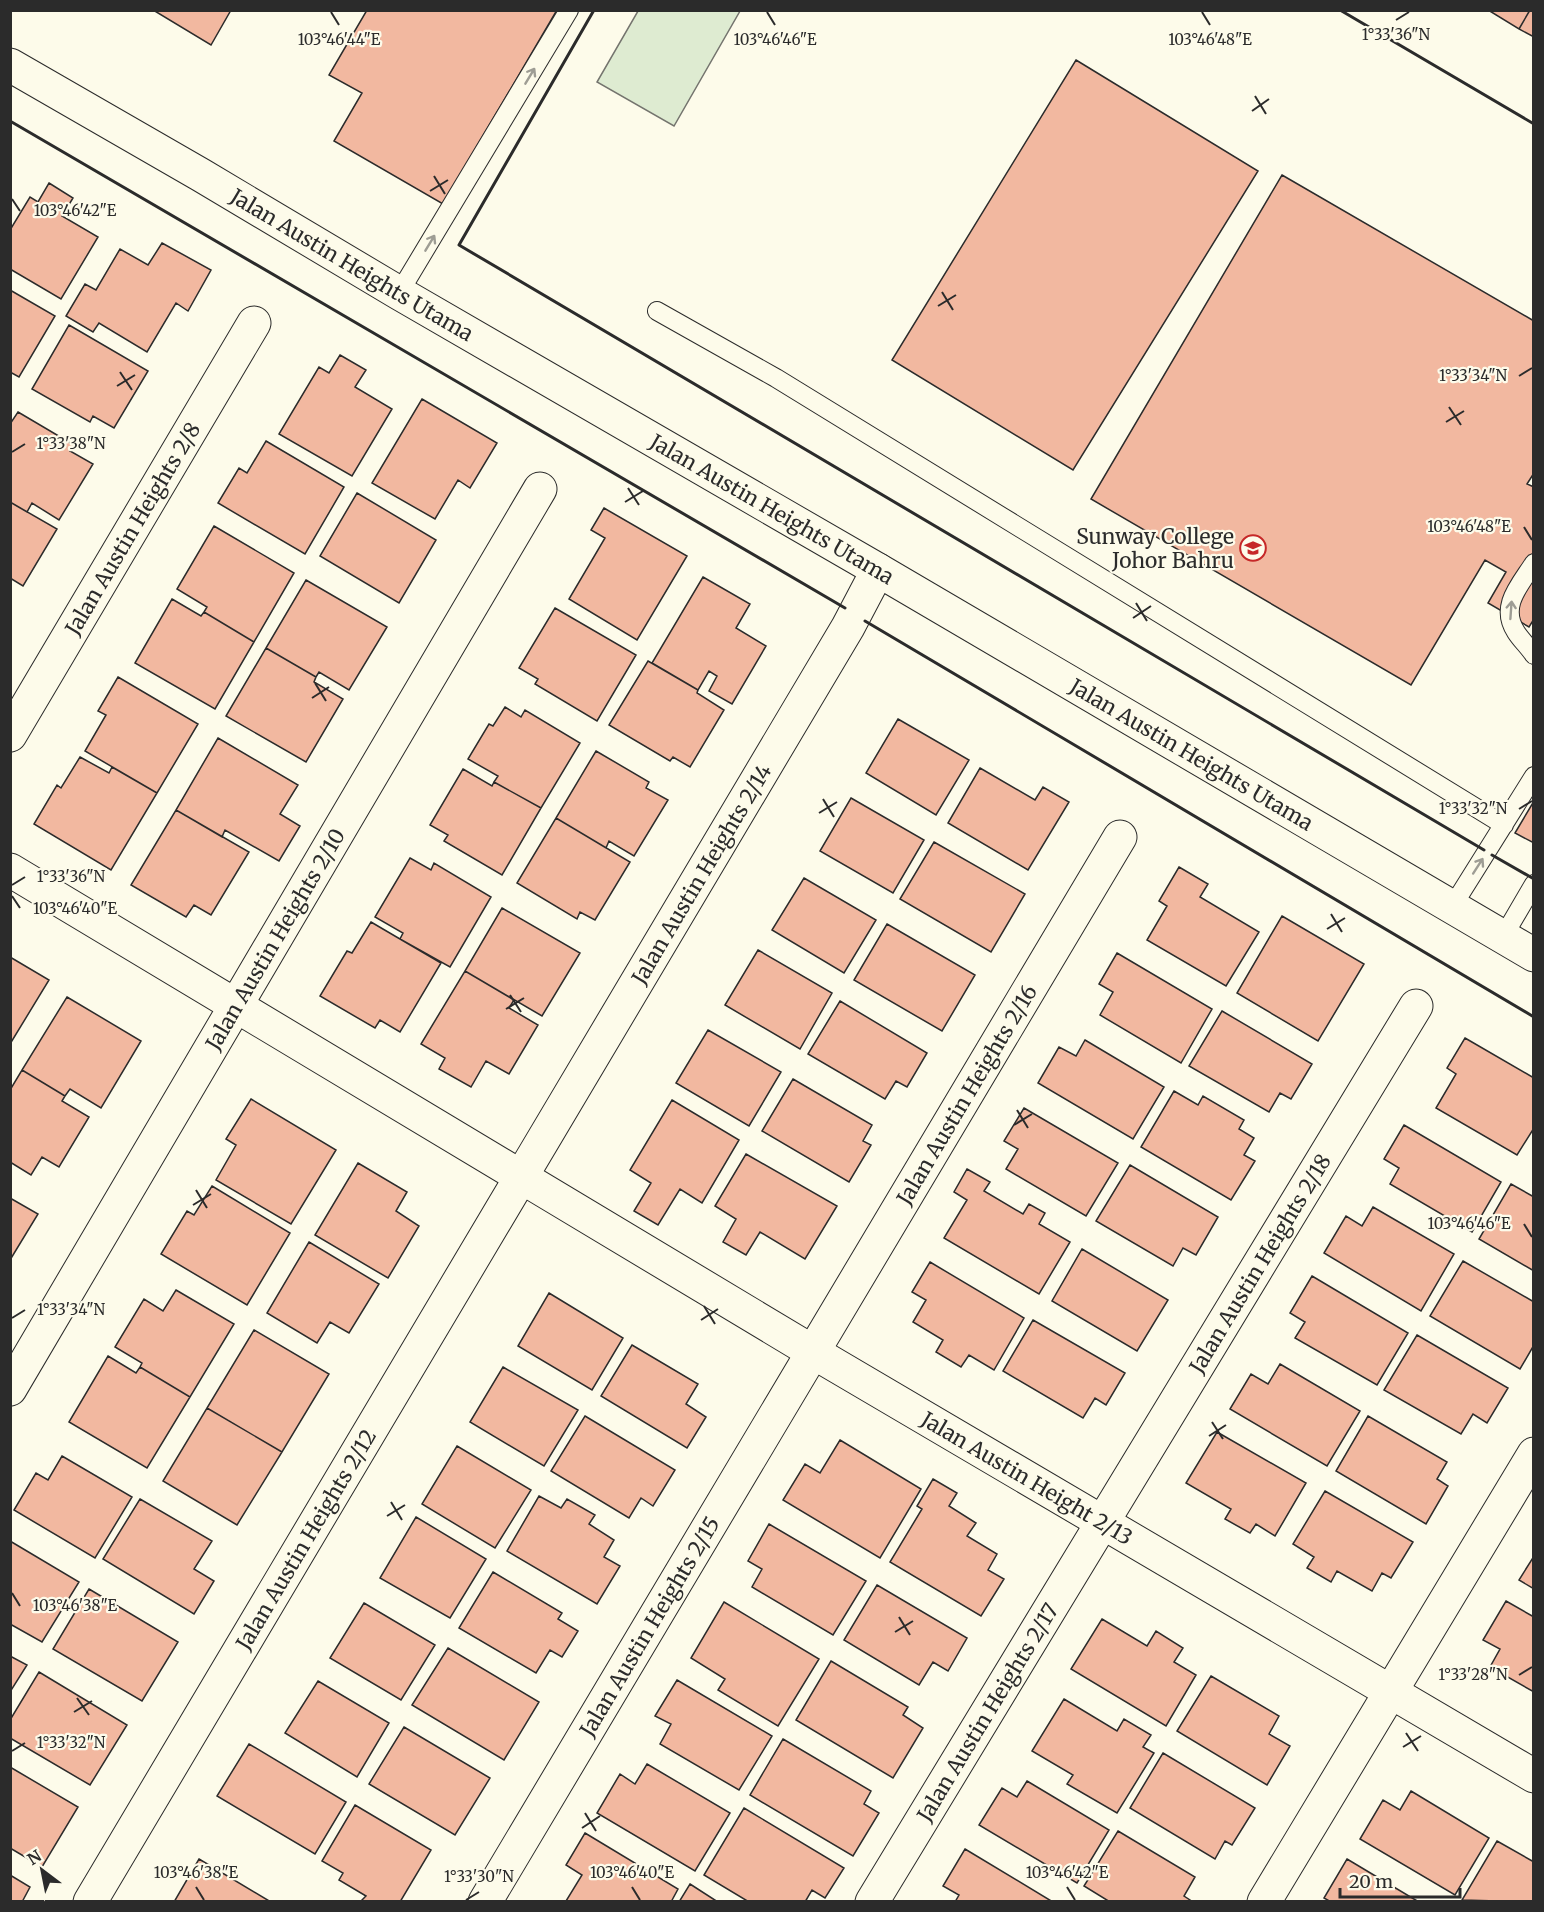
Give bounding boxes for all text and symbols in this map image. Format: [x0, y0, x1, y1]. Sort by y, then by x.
text: 1°33'36"N [1362, 25, 1431, 44]
text: 103°46'44"E [298, 30, 381, 49]
text: 103°46'46"E [734, 30, 817, 49]
text: 103°46'48"E [1168, 30, 1252, 49]
one-way arrow [524, 68, 536, 85]
street label: Jalan Austin Heights Utama [225, 182, 478, 347]
text: 103°46'42"E [34, 201, 117, 220]
one-way arrow [424, 235, 436, 252]
text: 1°33'34"N [1439, 366, 1507, 385]
street label: Jalan Austin Heights 2/8 [58, 417, 206, 641]
street label: Jalan Austin Heights Utama [644, 427, 899, 590]
text: 1°33'38"N [36, 434, 106, 453]
text: 103°46'48"E [1427, 517, 1511, 536]
place label: Sunway College Johor Bahru [1076, 523, 1234, 574]
school or university icon: Sunway College Johor Bahru [1238, 533, 1268, 563]
one-way arrow [1505, 600, 1516, 620]
street label: Jalan Austin Heights Utama [1064, 672, 1318, 836]
street label: Jalan Austin Heights 2/14 [625, 759, 777, 990]
text: 1°33'32"N [1439, 799, 1508, 818]
street label: Jalan Austin Heights 2/10 [199, 824, 351, 1056]
one-way arrow [1473, 858, 1485, 875]
text: 1°33'36"N [37, 867, 106, 886]
text: 103°46'40"E [33, 899, 118, 918]
street label: Jalan Austin Heights 2/16 [890, 980, 1042, 1211]
street label: Jalan Austin Heights 2/18 [1182, 1149, 1337, 1379]
text: 103°46'46"E [1428, 1214, 1511, 1233]
text: 1°33'34"N [37, 1300, 105, 1319]
street label: Jalan Austin Height 2/13 [916, 1405, 1138, 1551]
street label: Jalan Austin Heights 2/12 [229, 1424, 382, 1655]
street label: Jalan Austin Heights 2/15 [573, 1511, 725, 1742]
text: 103°46'38"E [33, 1596, 118, 1615]
street label: Jalan Austin Heights 2/17 [910, 1598, 1064, 1827]
text: 1°33'28"N [1438, 1665, 1508, 1684]
text: 1°33'32"N [37, 1733, 106, 1752]
north arrow [12, 1840, 72, 1900]
text: N [23, 1845, 45, 1869]
scale bar [1340, 1861, 1460, 1899]
text: 103°46'38"E [154, 1863, 239, 1882]
text: 103°46'40"E [590, 1863, 675, 1882]
text: 103°46'42"E [1026, 1863, 1109, 1882]
text: 1°33'30"N [444, 1867, 514, 1886]
text: 20 m [1349, 1870, 1393, 1893]

